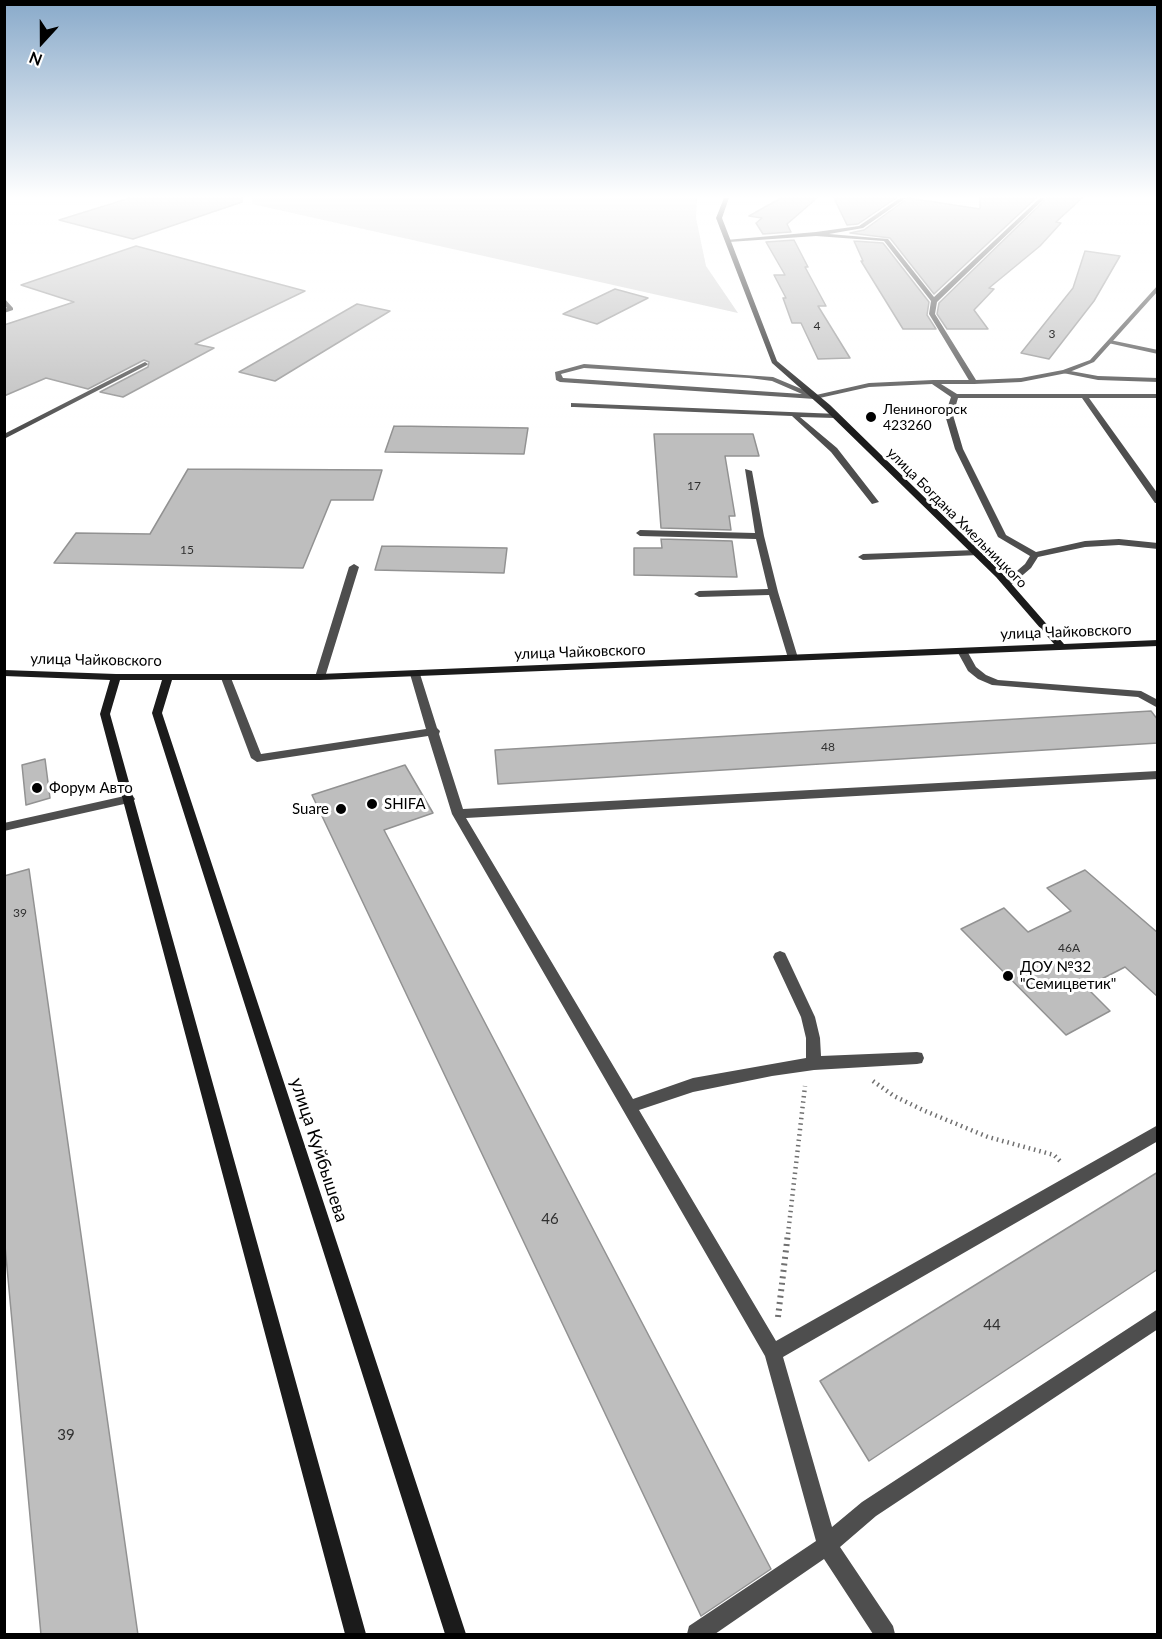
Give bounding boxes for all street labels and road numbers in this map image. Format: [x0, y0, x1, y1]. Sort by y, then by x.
street label: улица Богдана Хмельницкого [883, 444, 1031, 592]
street label: улица Чайковского [1000, 621, 1132, 643]
street label: улица Чайковского [514, 641, 646, 663]
street label: улица Чайковского [30, 650, 162, 670]
street label: улица Куйбышева [286, 1075, 352, 1225]

